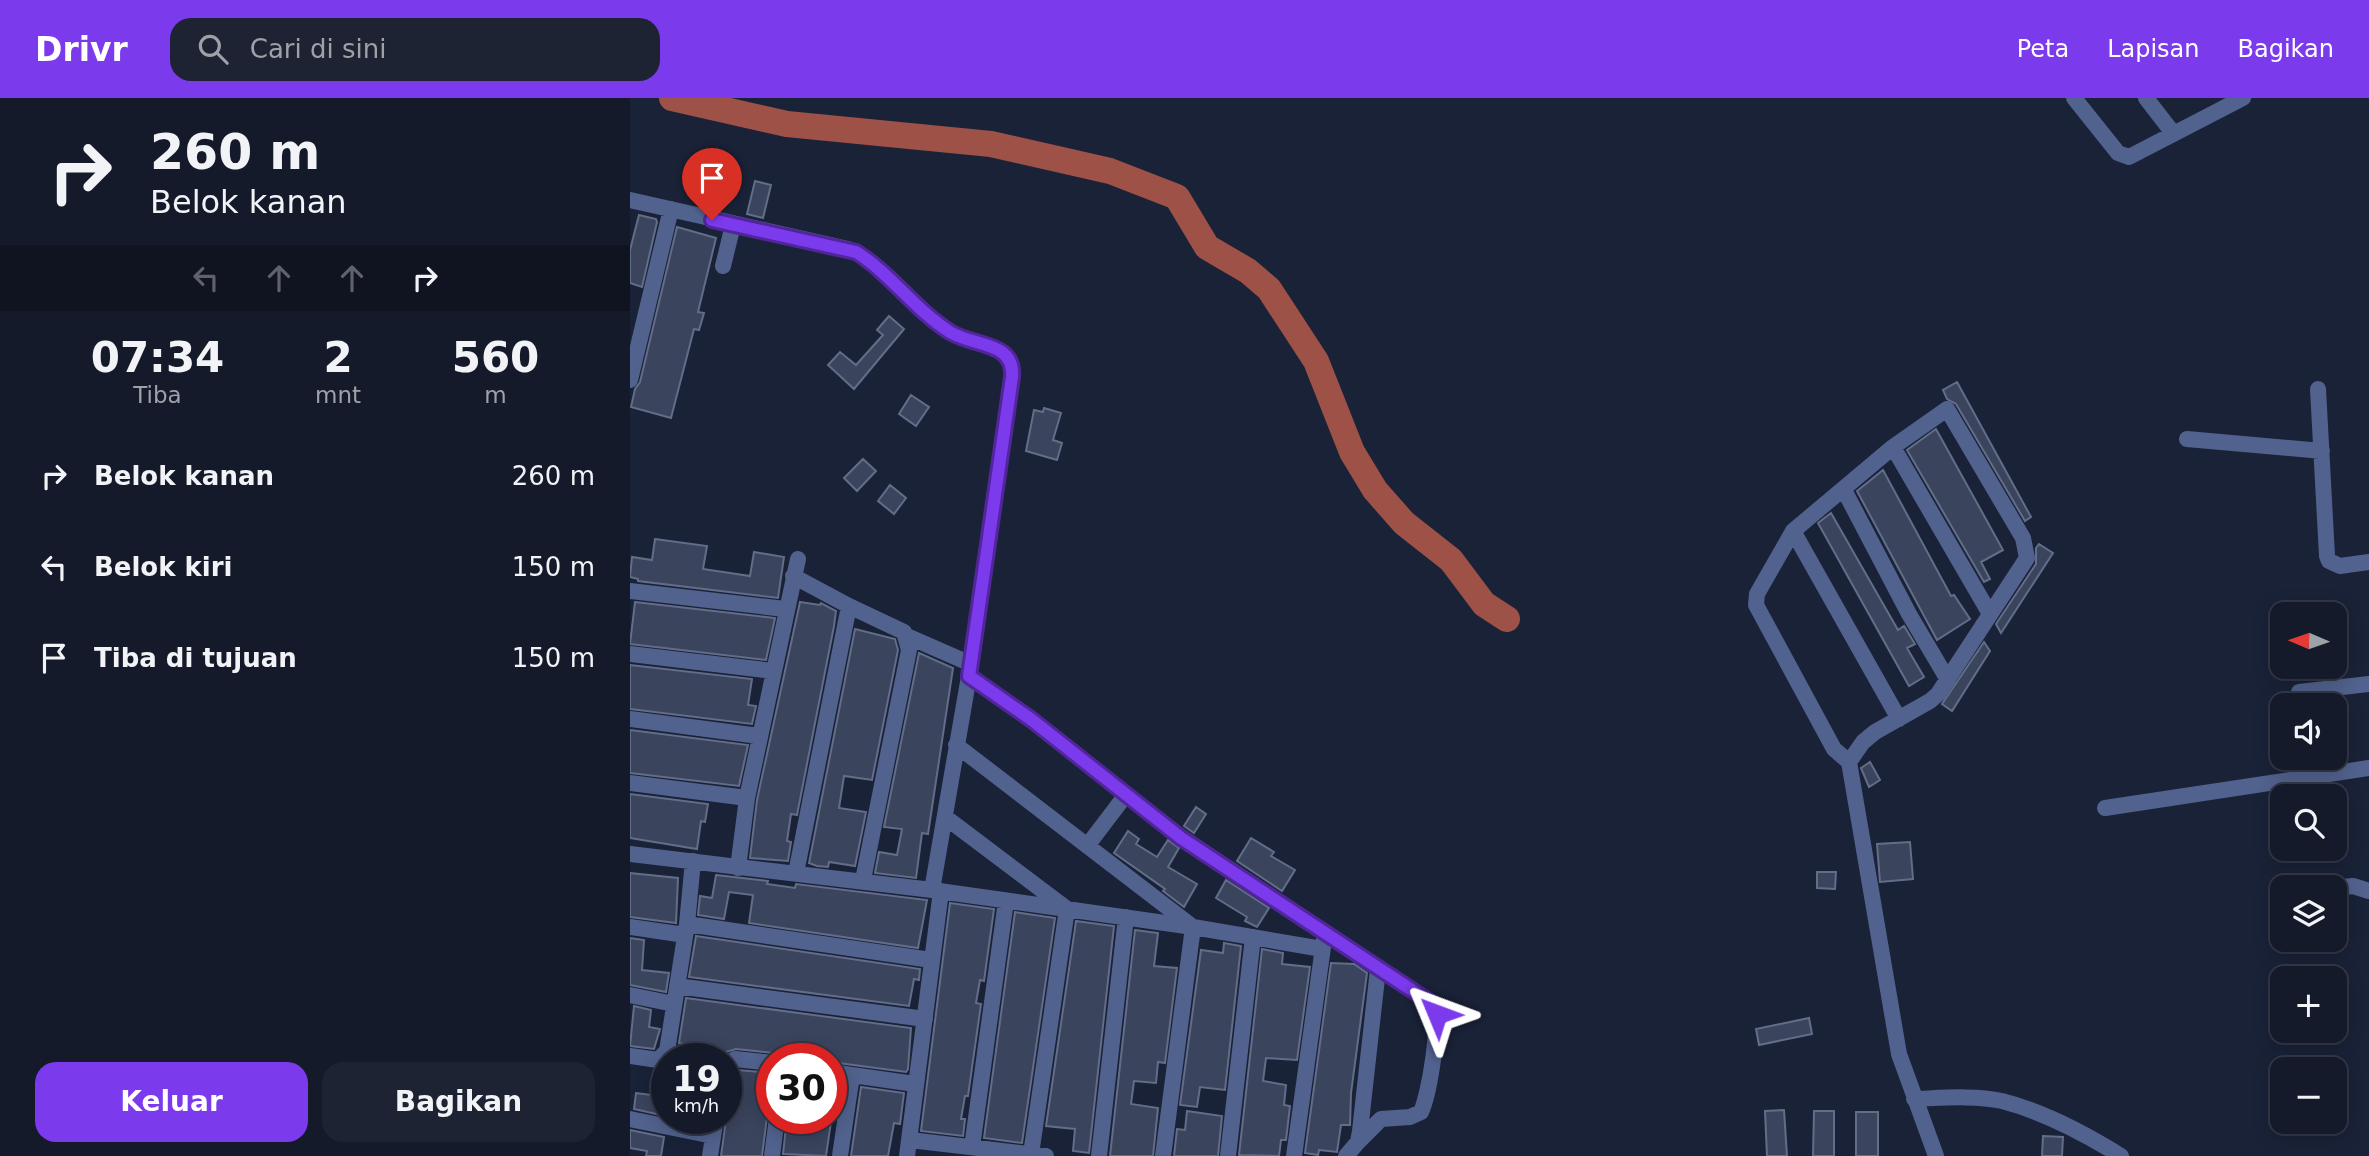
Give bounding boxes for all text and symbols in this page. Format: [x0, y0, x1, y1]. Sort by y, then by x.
search box [170, 18, 660, 81]
text: Drivr [35, 30, 128, 69]
icon: search [194, 30, 232, 68]
text: Cari di sini [250, 34, 387, 64]
text: Peta [2017, 35, 2069, 63]
text: Lapisan [2107, 35, 2200, 63]
text: Bagikan [2238, 35, 2334, 63]
text: 260 m [150, 124, 320, 181]
icon: right [35, 126, 126, 217]
pin [682, 148, 742, 220]
icon: arrive [693, 159, 731, 197]
text: Belok kanan [150, 183, 347, 221]
icon: left [187, 259, 225, 297]
icon: ahead [260, 259, 298, 297]
icon: ahead [333, 259, 371, 297]
icon: right [406, 259, 444, 297]
text: 07:34 [91, 333, 224, 382]
text: 2 [323, 333, 353, 382]
text: 560 [452, 333, 539, 382]
text: Tiba [133, 382, 182, 408]
text: mnt [315, 382, 361, 408]
text: m [484, 382, 507, 408]
icon: right [35, 457, 73, 495]
text: Belok kanan [94, 461, 274, 491]
text: 260 m [512, 461, 595, 491]
icon: left [35, 548, 73, 586]
text: Belok kiri [94, 552, 233, 582]
text: 150 m [512, 552, 595, 582]
north arrow [2270, 602, 2347, 679]
map controls [2270, 602, 2347, 1134]
icon: arrive [35, 639, 73, 677]
text: Tiba di tujuan [94, 643, 297, 673]
text: 150 m [512, 643, 595, 673]
button: sound [2270, 693, 2347, 770]
button: search [2270, 784, 2347, 861]
button: layers [2270, 875, 2347, 952]
button: + [2270, 966, 2347, 1043]
position arrow [1400, 977, 1474, 1051]
speed limit sign: 30 [756, 1043, 847, 1134]
button: − [2270, 1057, 2347, 1134]
text: 19 [672, 1059, 721, 1099]
button: Keluar [35, 1062, 308, 1142]
button: Bagikan [322, 1062, 595, 1142]
text: km/h [674, 1095, 719, 1116]

